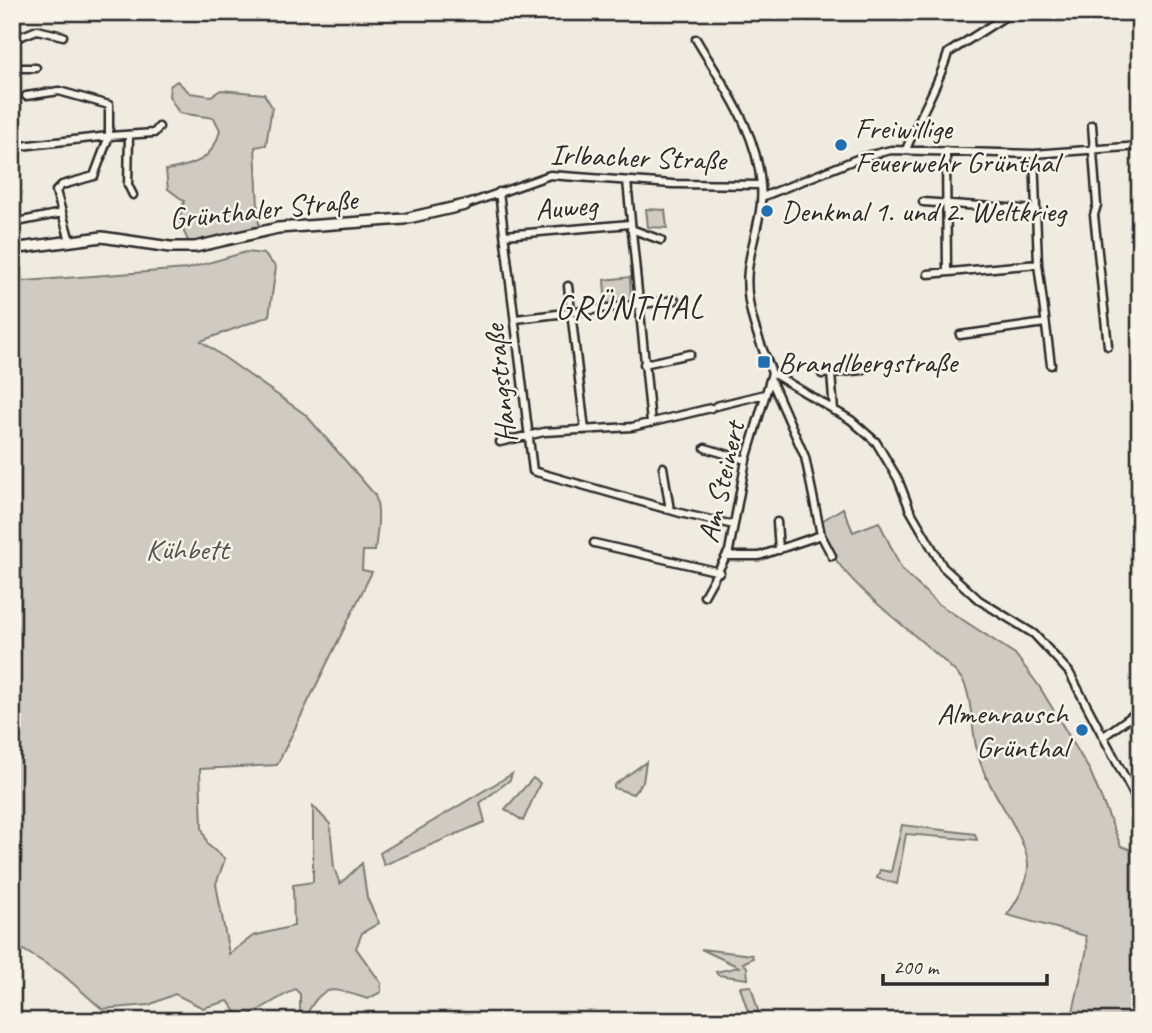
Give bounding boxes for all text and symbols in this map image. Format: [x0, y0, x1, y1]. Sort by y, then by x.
place label: Freiwillige Feuerwehr Grünthal [855, 109, 1063, 181]
street label: Irlbacher Straße [550, 135, 729, 179]
marker: Freiwillige Feuerwehr Grünthal [833, 137, 849, 153]
street label: Grünthaler Straße [167, 180, 361, 238]
street label: Auweg [534, 185, 601, 229]
place label: Denkmal 1. und 2. Weltkrieg [781, 192, 1068, 230]
marker: Denkmal 1. und 2. Weltkrieg [759, 203, 775, 219]
district label: GRÜNTHAL [555, 286, 705, 328]
street label: Hangstraße [475, 321, 525, 445]
place label: Brandlbergstraße [778, 343, 959, 381]
marker: Brandlbergstraße [756, 354, 772, 370]
street label: Am Steinert [689, 415, 754, 546]
park label: Kühbett [146, 530, 231, 568]
place label: Almenrausch Grünthal [937, 694, 1073, 766]
marker: Almenrausch Grünthal [1074, 722, 1090, 738]
scale bar [883, 942, 1047, 986]
text: 200 m [893, 954, 940, 980]

